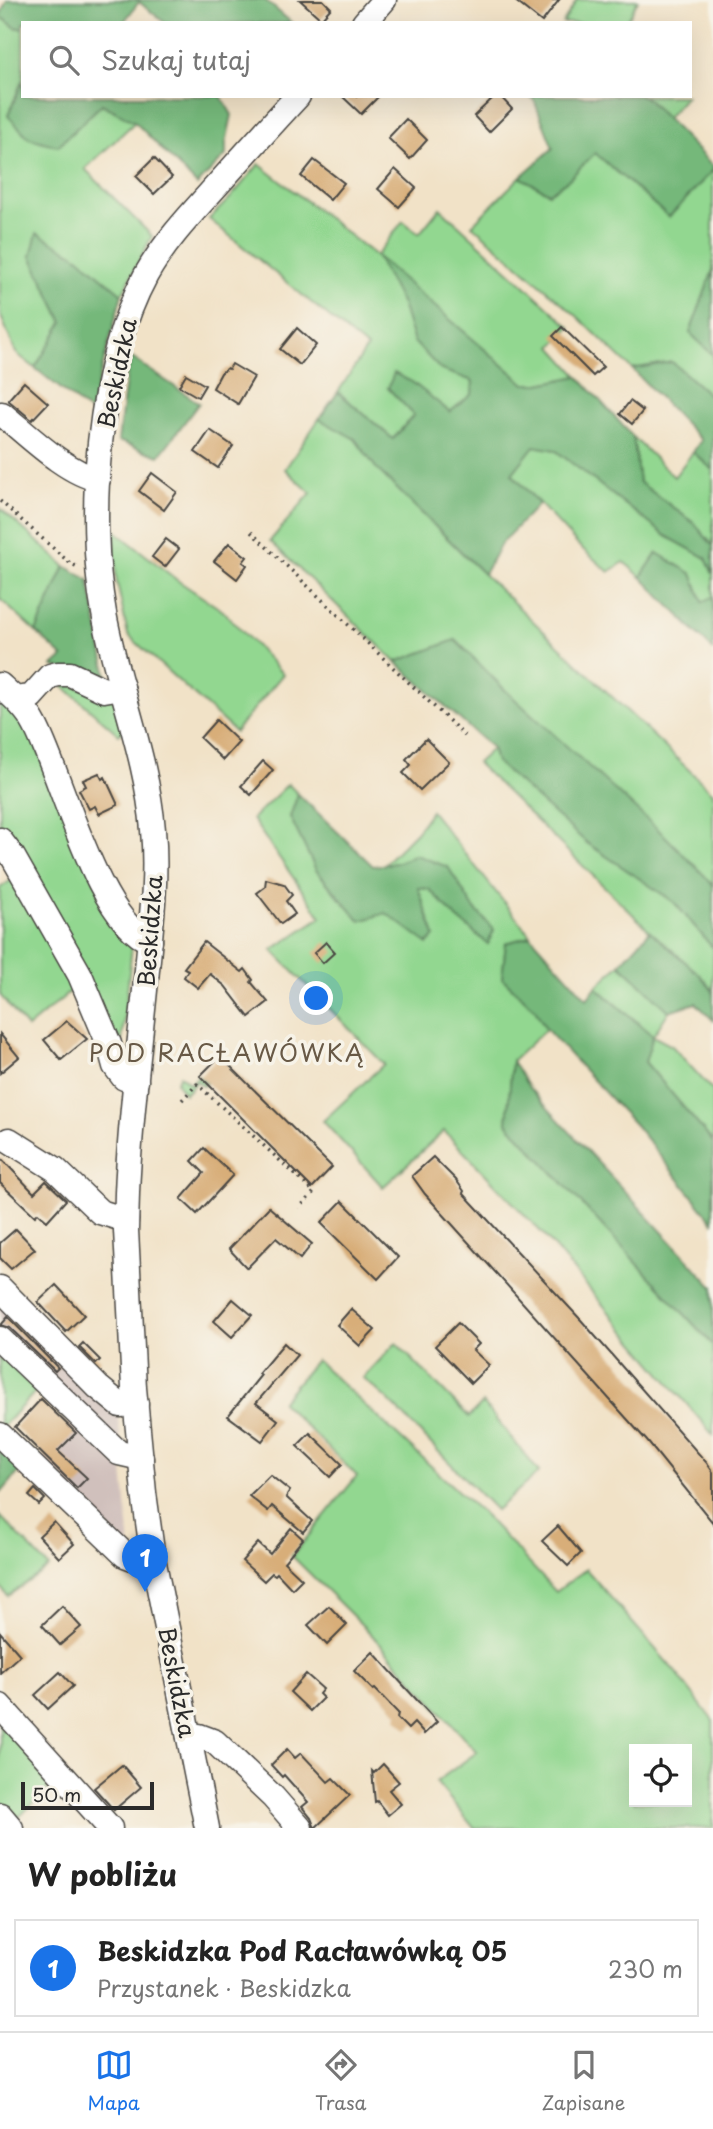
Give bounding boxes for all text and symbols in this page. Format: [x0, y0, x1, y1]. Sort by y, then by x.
search box [21, 21, 692, 98]
text: Szukaj tutaj [101, 40, 251, 79]
icon: search [45, 41, 83, 79]
street label: Beskidzka [87, 314, 145, 431]
street label: Beskidzka [128, 873, 170, 988]
your location [299, 981, 333, 1015]
district label: POD RACŁAWÓWKĄ [89, 1034, 365, 1070]
pin: 1 [122, 1534, 168, 1592]
street label: Beskidzka [150, 1624, 206, 1741]
map controls [629, 1744, 692, 1807]
button: locate [629, 1744, 692, 1807]
scale bar [21, 1779, 154, 1811]
text: 50 m [32, 1780, 81, 1808]
text: W pobliżu [28, 1851, 177, 1896]
text: Beskidzka Pod Racławówką 05 [97, 1931, 508, 1970]
text: 1 [48, 1951, 59, 1986]
text: 230 m [608, 1951, 683, 1986]
text: Przystanek · Beskidzka [97, 1970, 351, 2005]
tab: Mapa [88, 2046, 140, 2116]
tab: Trasa [315, 2046, 367, 2116]
tab: Zapisane [542, 2046, 625, 2116]

